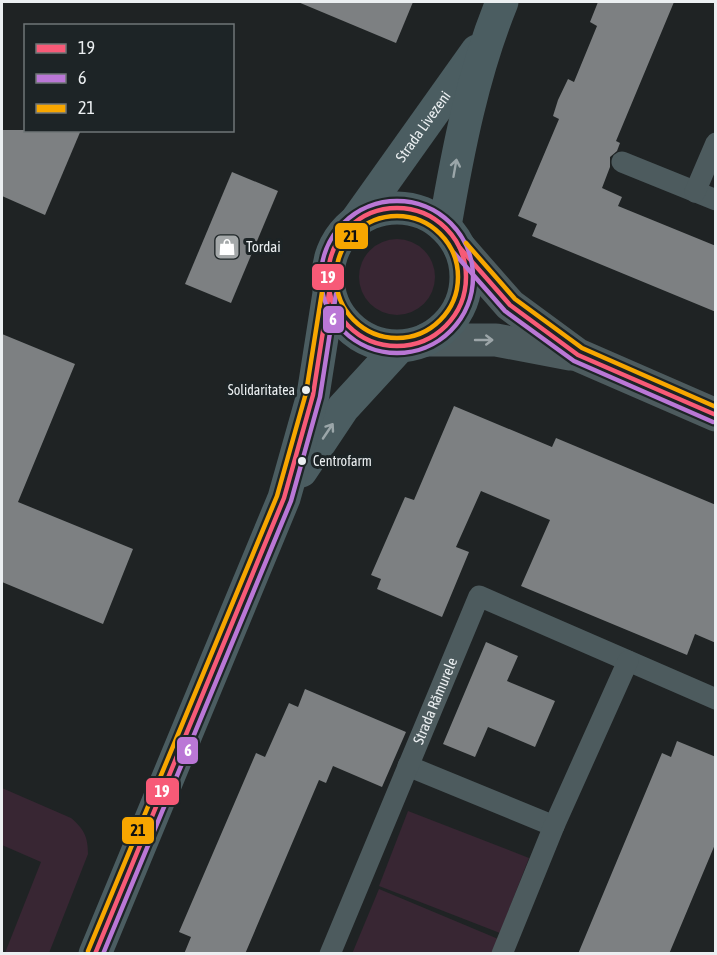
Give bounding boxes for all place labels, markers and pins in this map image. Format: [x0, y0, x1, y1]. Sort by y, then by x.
shop icon: Tordai [212, 232, 242, 262]
place label: Tordai [246, 238, 281, 255]
place label: Solidaritatea [228, 382, 295, 398]
marker: Solidaritatea [300, 384, 312, 396]
place label: Centrofarm [313, 453, 372, 469]
marker: Centrofarm [296, 455, 308, 467]

